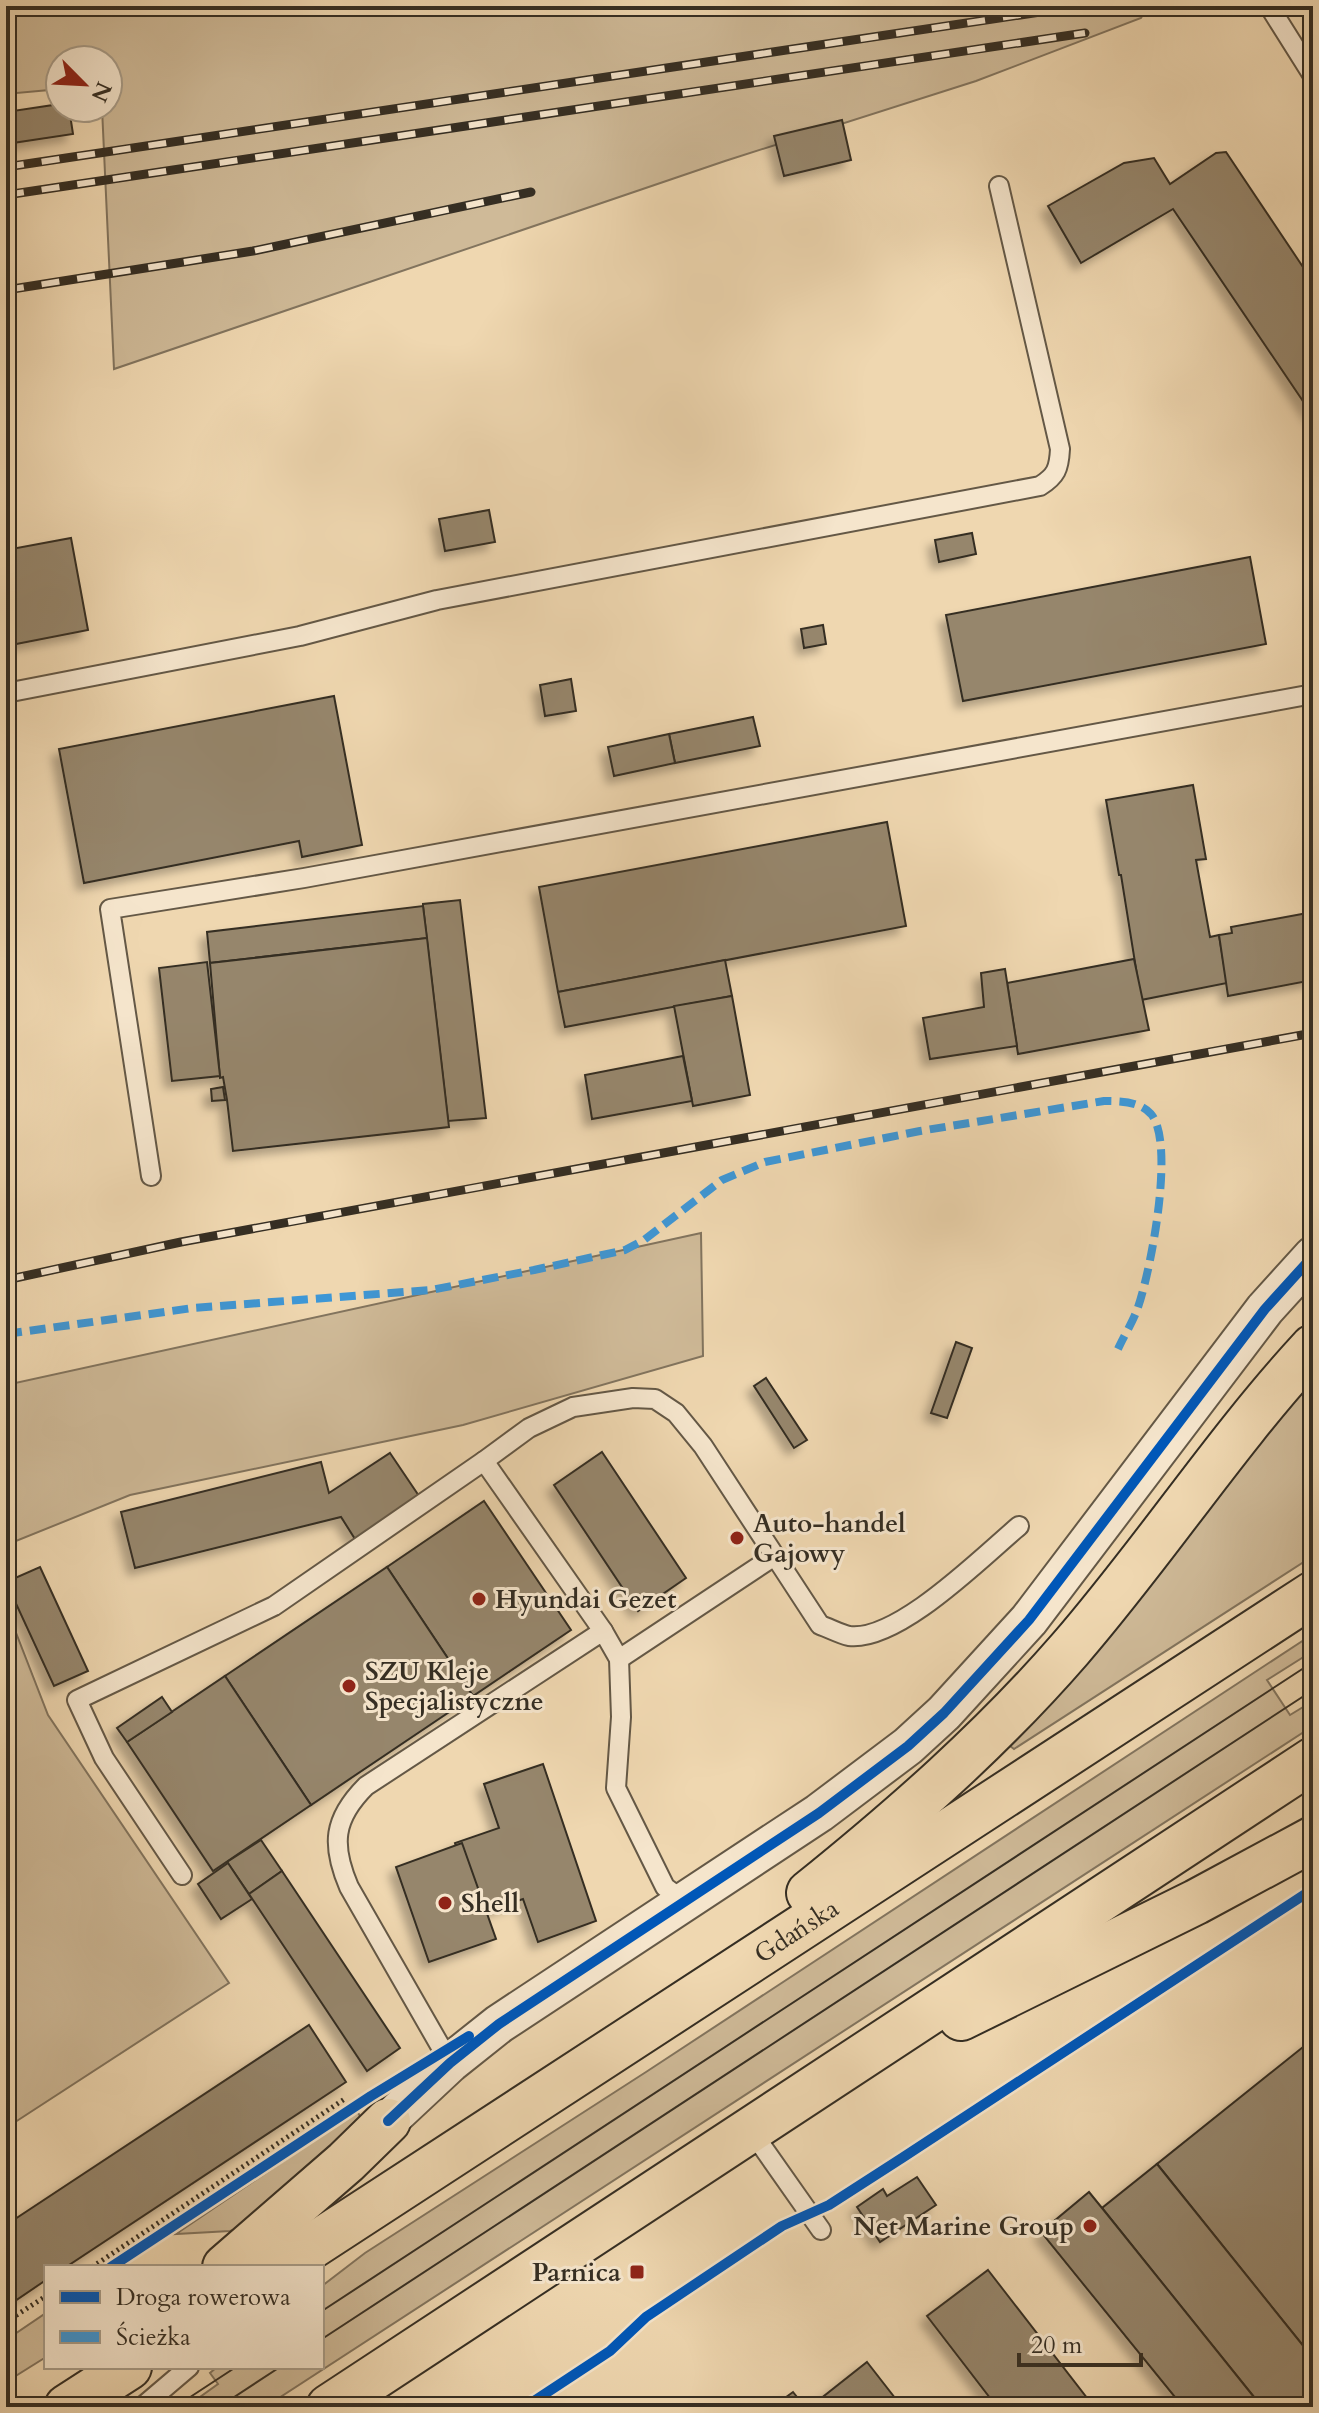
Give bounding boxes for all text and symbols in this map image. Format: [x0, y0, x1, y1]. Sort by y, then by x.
north arrow [44, 44, 124, 124]
text: N [84, 77, 119, 107]
place label: Auto-handel Gajowy [753, 1506, 906, 1571]
marker: Auto-handel Gajowy [728, 1529, 746, 1547]
place label: Hyundai Gezet [495, 1582, 676, 1617]
marker: Hyundai Gezet [470, 1590, 488, 1608]
place label: SZU Kleje Specjalistyczne [365, 1654, 544, 1719]
marker: SZU Kleje Specjalistyczne [340, 1677, 358, 1695]
place label: Shell [461, 1886, 519, 1921]
street label: Gdańska [747, 1891, 845, 1972]
marker: Shell [436, 1894, 454, 1912]
place label: Net Marine Group [853, 2209, 1074, 2244]
marker: Net Marine Group [1081, 2217, 1099, 2235]
place label: Parnica [532, 2255, 621, 2290]
marker: Parnica [628, 2263, 646, 2281]
legend [44, 2265, 324, 2369]
text: Droga rowerowa [116, 2281, 291, 2314]
scale bar [1019, 2317, 1141, 2367]
text: Ścieżka [116, 2321, 191, 2354]
text: 20 m [1031, 2329, 1083, 2362]

